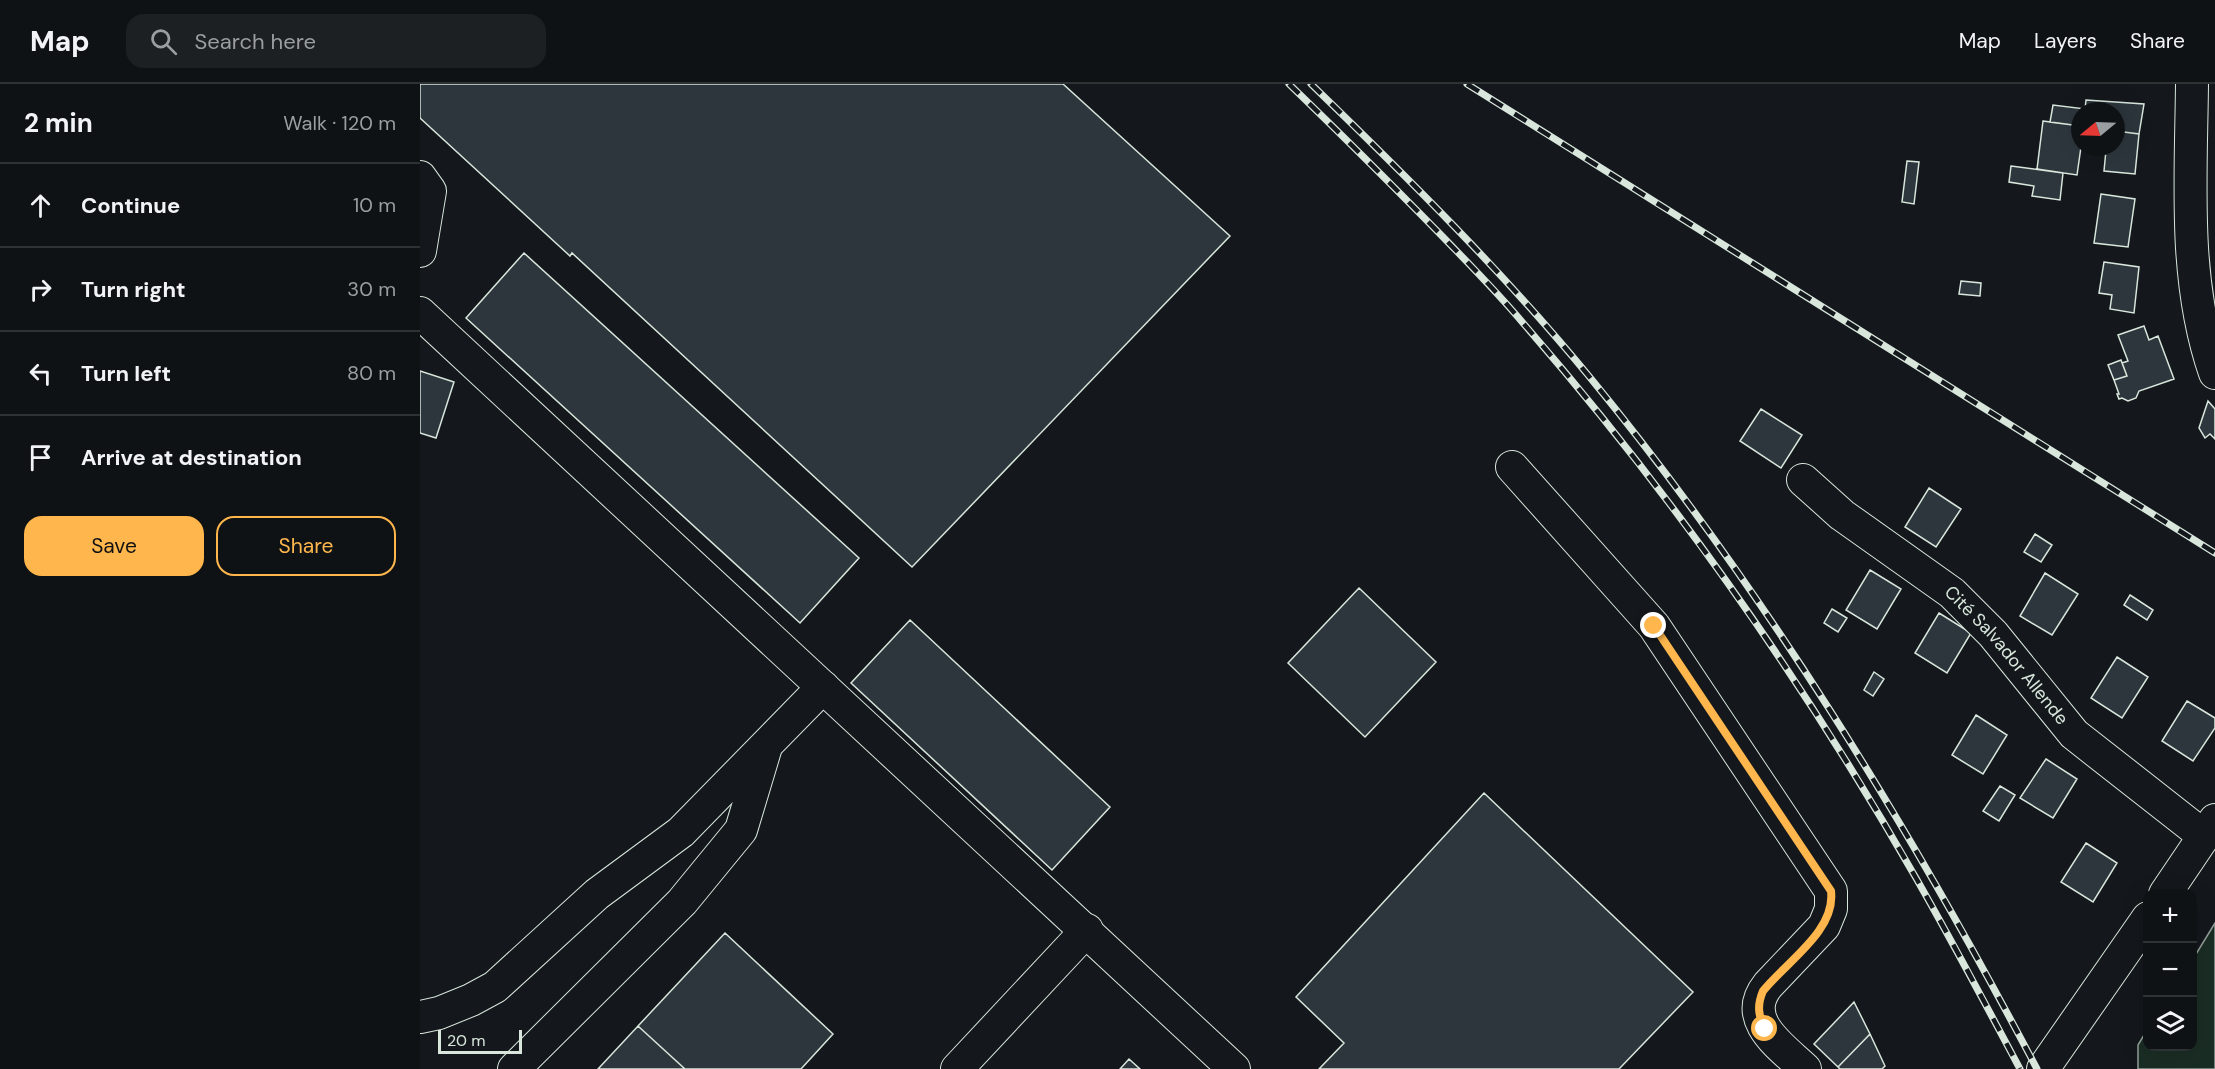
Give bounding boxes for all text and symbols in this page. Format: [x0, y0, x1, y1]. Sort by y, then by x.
search box [126, 14, 546, 68]
text: Map [30, 23, 90, 60]
icon: search [147, 25, 180, 58]
text: Search here [195, 27, 316, 56]
text: Map [1959, 27, 2001, 55]
text: Layers [2034, 27, 2097, 55]
text: Share [2130, 27, 2185, 55]
north arrow [2071, 102, 2125, 156]
text: 2 min [24, 106, 93, 140]
text: Walk · 120 m [283, 110, 396, 136]
icon: ahead [24, 189, 57, 222]
text: Continue [81, 191, 180, 220]
text: 10 m [353, 192, 396, 218]
icon: right [24, 273, 57, 306]
text: Turn right [81, 275, 186, 304]
text: 30 m [347, 276, 396, 302]
icon: left [24, 357, 57, 390]
text: Turn left [81, 359, 171, 388]
text: 80 m [347, 360, 396, 386]
icon: arrive [24, 441, 57, 474]
text: Arrive at destination [81, 443, 302, 472]
button: Save [24, 516, 204, 576]
button: Share [216, 516, 396, 576]
street label: Cité Salvador Allende [1939, 580, 2074, 730]
route end [1640, 612, 1666, 638]
map controls [2143, 889, 2197, 1051]
button: + [2143, 889, 2197, 943]
button: − [2143, 943, 2197, 997]
button: layers [2143, 997, 2197, 1051]
route start [1751, 1015, 1777, 1041]
scale bar [438, 1027, 522, 1054]
text: 20 m [447, 1030, 486, 1051]

